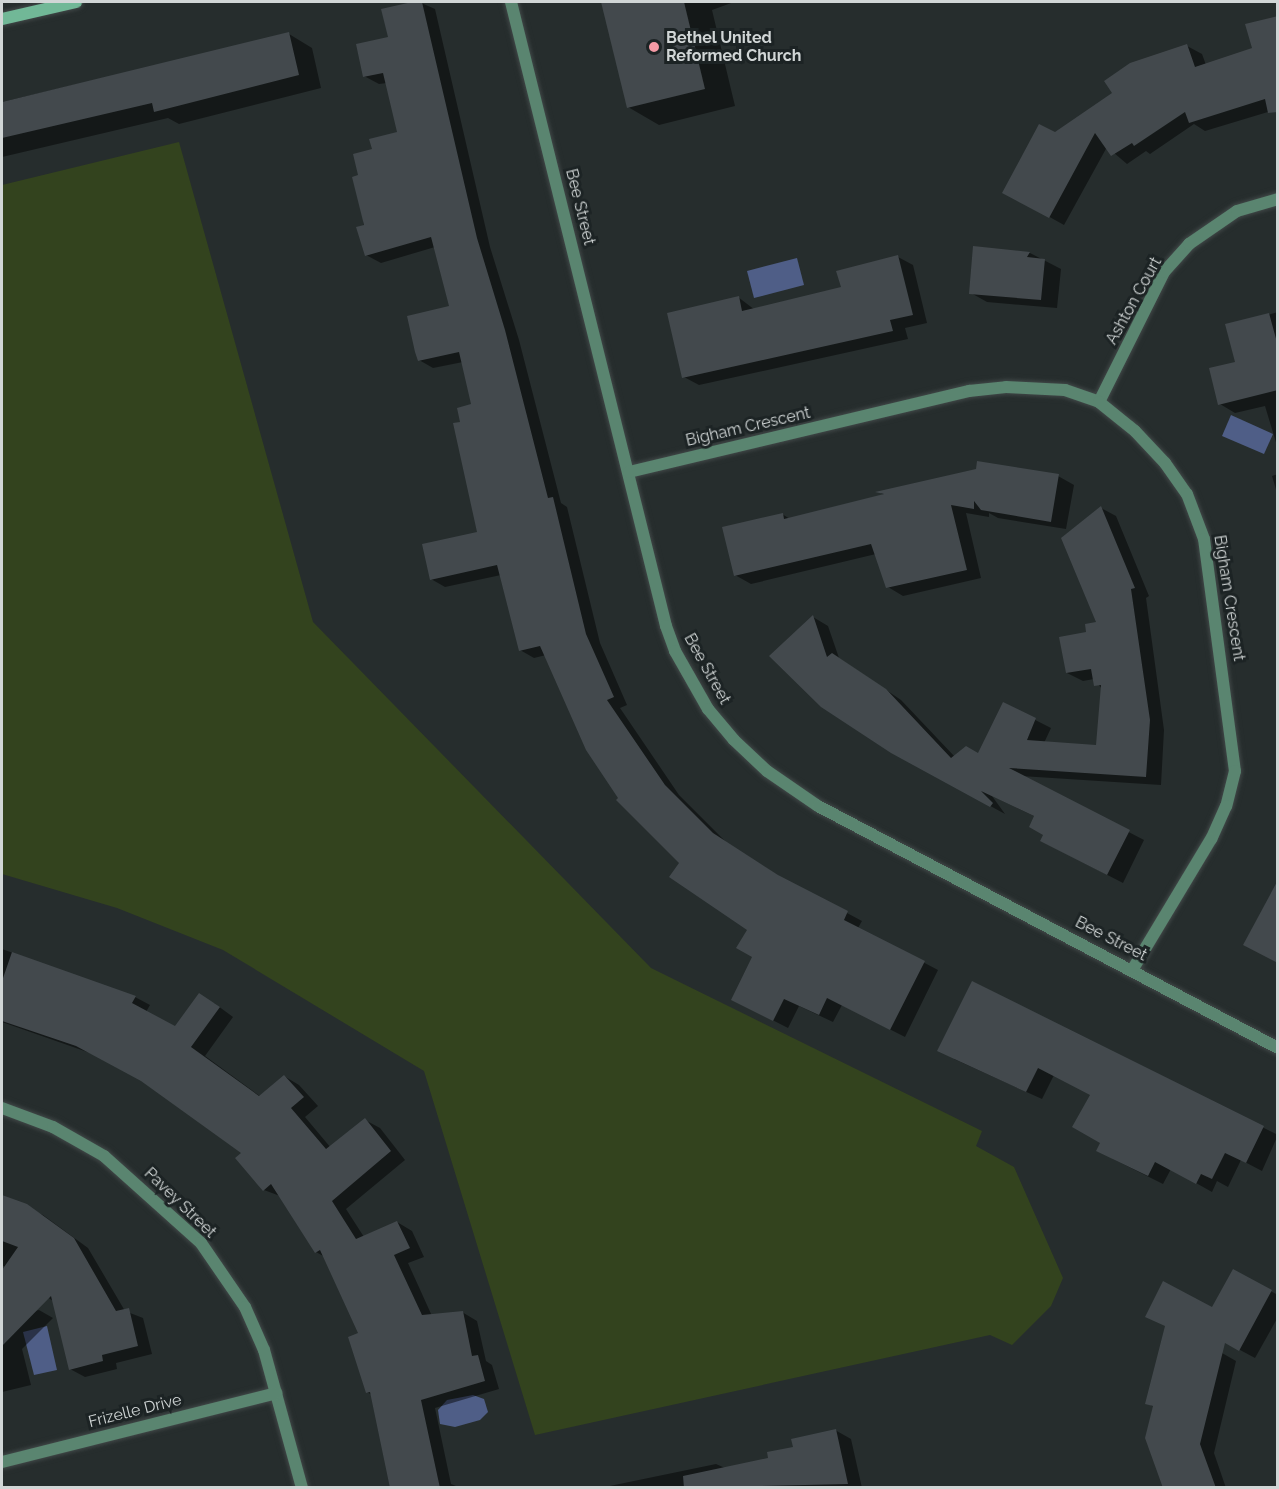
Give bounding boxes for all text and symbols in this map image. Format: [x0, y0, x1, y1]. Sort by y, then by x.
place label: Bethel United Reformed Church [666, 28, 802, 66]
marker: Bethel United Reformed Church [647, 40, 661, 54]
street label: Bee Street [561, 167, 599, 247]
street label: Ashton Court [1102, 254, 1166, 348]
street label: Bigham Crescent [684, 403, 812, 451]
street label: Bigham Crescent [1210, 534, 1248, 662]
street label: Bee Street [680, 630, 734, 708]
street label: Bee Street [1072, 913, 1150, 965]
street label: Pavey Street [140, 1164, 220, 1242]
street label: Frizelle Drive [86, 1390, 184, 1432]

